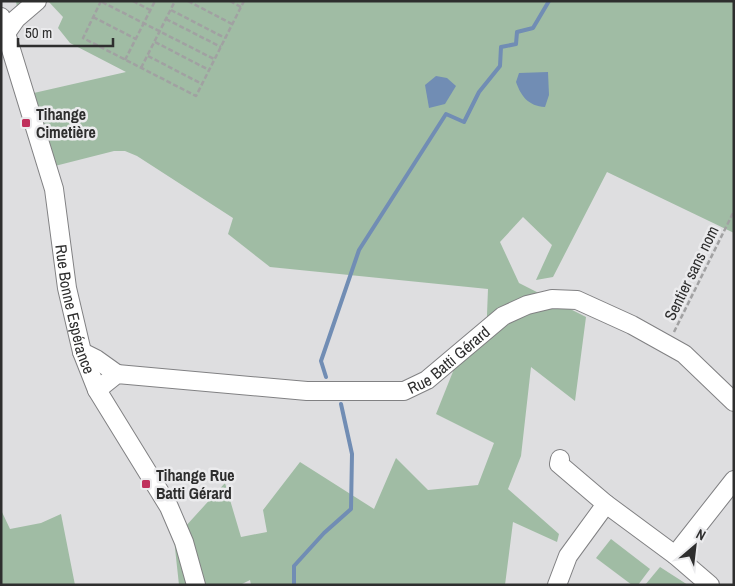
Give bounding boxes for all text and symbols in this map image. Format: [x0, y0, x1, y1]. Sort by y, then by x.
scale bar [18, 15, 112, 47]
text: 50 m [25, 22, 52, 43]
place label: Tihange Cimetière [36, 103, 96, 143]
marker: Tihange Cimetière [20, 117, 32, 129]
street label: Sentier sans nom [659, 222, 723, 324]
street label: Rue Bonne Espérance [50, 243, 100, 377]
street label: Rue Batti Gérard [404, 321, 494, 399]
place label: Tihange Rue Batti Gérard [156, 464, 235, 504]
marker: Tihange Rue Batti Gérard [140, 478, 152, 490]
north arrow [670, 521, 720, 571]
text: N [693, 525, 709, 544]

